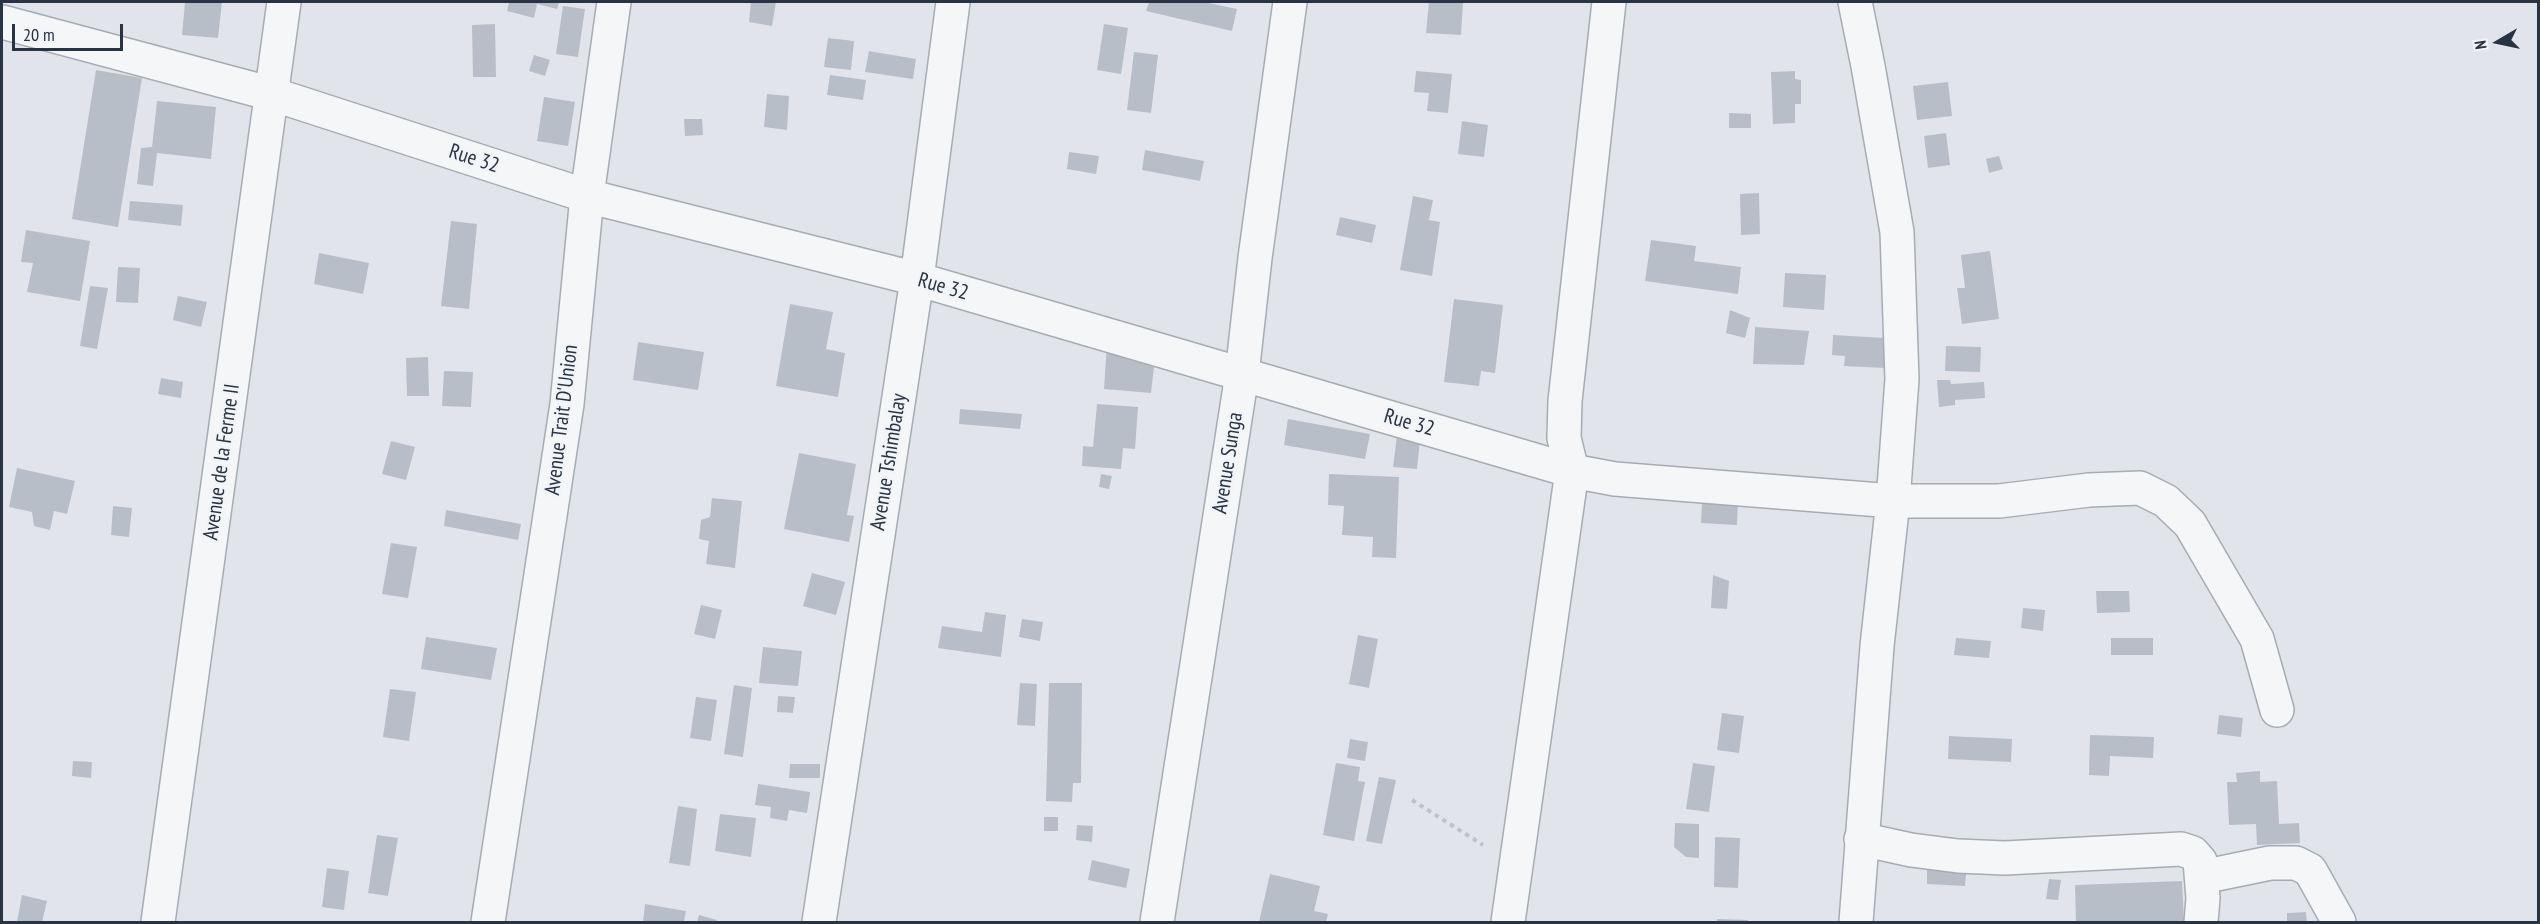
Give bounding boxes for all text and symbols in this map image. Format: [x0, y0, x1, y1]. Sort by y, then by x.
scale bar [15, 12, 126, 50]
north arrow [2468, 12, 2528, 72]
text: 20 m [23, 23, 55, 46]
text: N [2470, 39, 2491, 51]
street label: Rue 32 [446, 139, 502, 179]
street label: Rue 32 [915, 268, 971, 306]
street label: Avenue Trait D'Union [540, 343, 584, 497]
street label: Avenue de la Ferme II [199, 382, 245, 542]
street label: Avenue Tshimbalay [866, 392, 912, 532]
street label: Rue 32 [1381, 404, 1437, 442]
street label: Avenue Sunga [1208, 410, 1248, 516]

